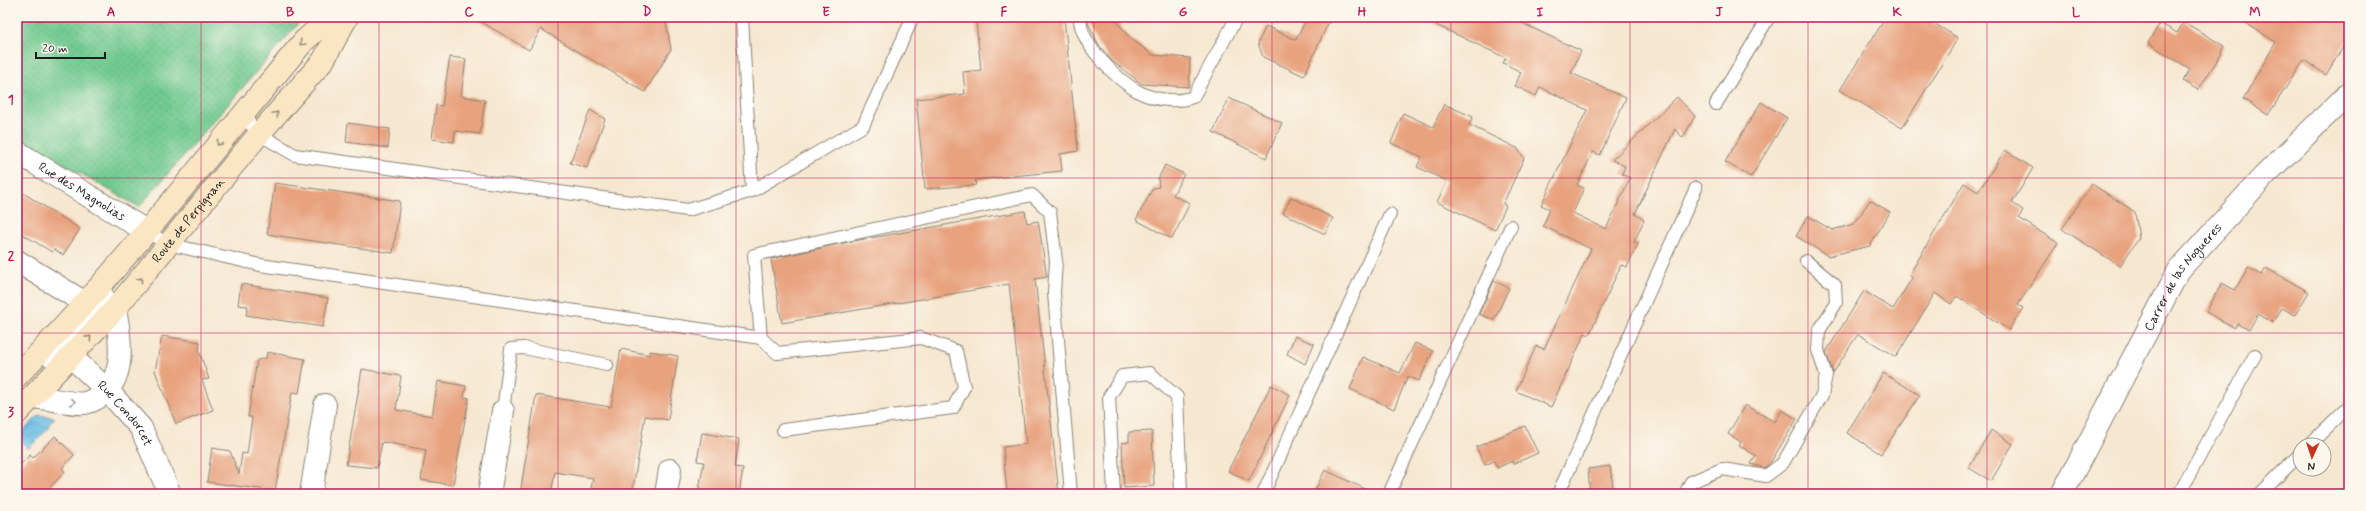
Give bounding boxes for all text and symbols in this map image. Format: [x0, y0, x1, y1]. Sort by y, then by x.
text: A [107, 4, 115, 21]
text: B [286, 4, 295, 21]
text: C [464, 4, 474, 21]
text: D [643, 4, 652, 21]
text: E [822, 4, 830, 21]
text: F [1001, 4, 1008, 21]
text: G [1179, 4, 1188, 21]
text: H [1358, 4, 1367, 21]
text: I [1537, 4, 1544, 21]
text: J [1715, 4, 1723, 21]
text: K [1892, 4, 1902, 21]
text: L [2072, 4, 2081, 21]
text: M [2249, 4, 2261, 21]
scale bar [36, 34, 105, 60]
one-way arrow [300, 38, 307, 46]
text: 20 m [42, 41, 68, 57]
text: 1 [8, 92, 14, 109]
one-way arrow [271, 112, 278, 119]
one-way arrow [216, 138, 223, 145]
street label: Rue des Magnolias [35, 158, 129, 225]
street label: Route de Perpignan [148, 174, 228, 266]
street label: Carrer de las Nogueres [2140, 219, 2226, 334]
text: 2 [8, 248, 15, 265]
one-way arrow [136, 277, 143, 284]
one-way arrow [85, 335, 92, 342]
street label: Rue Condorcet [94, 377, 157, 449]
one-way arrow [70, 397, 76, 406]
text: 3 [8, 404, 14, 421]
north arrow [2292, 437, 2332, 477]
text: N [2308, 459, 2316, 473]

